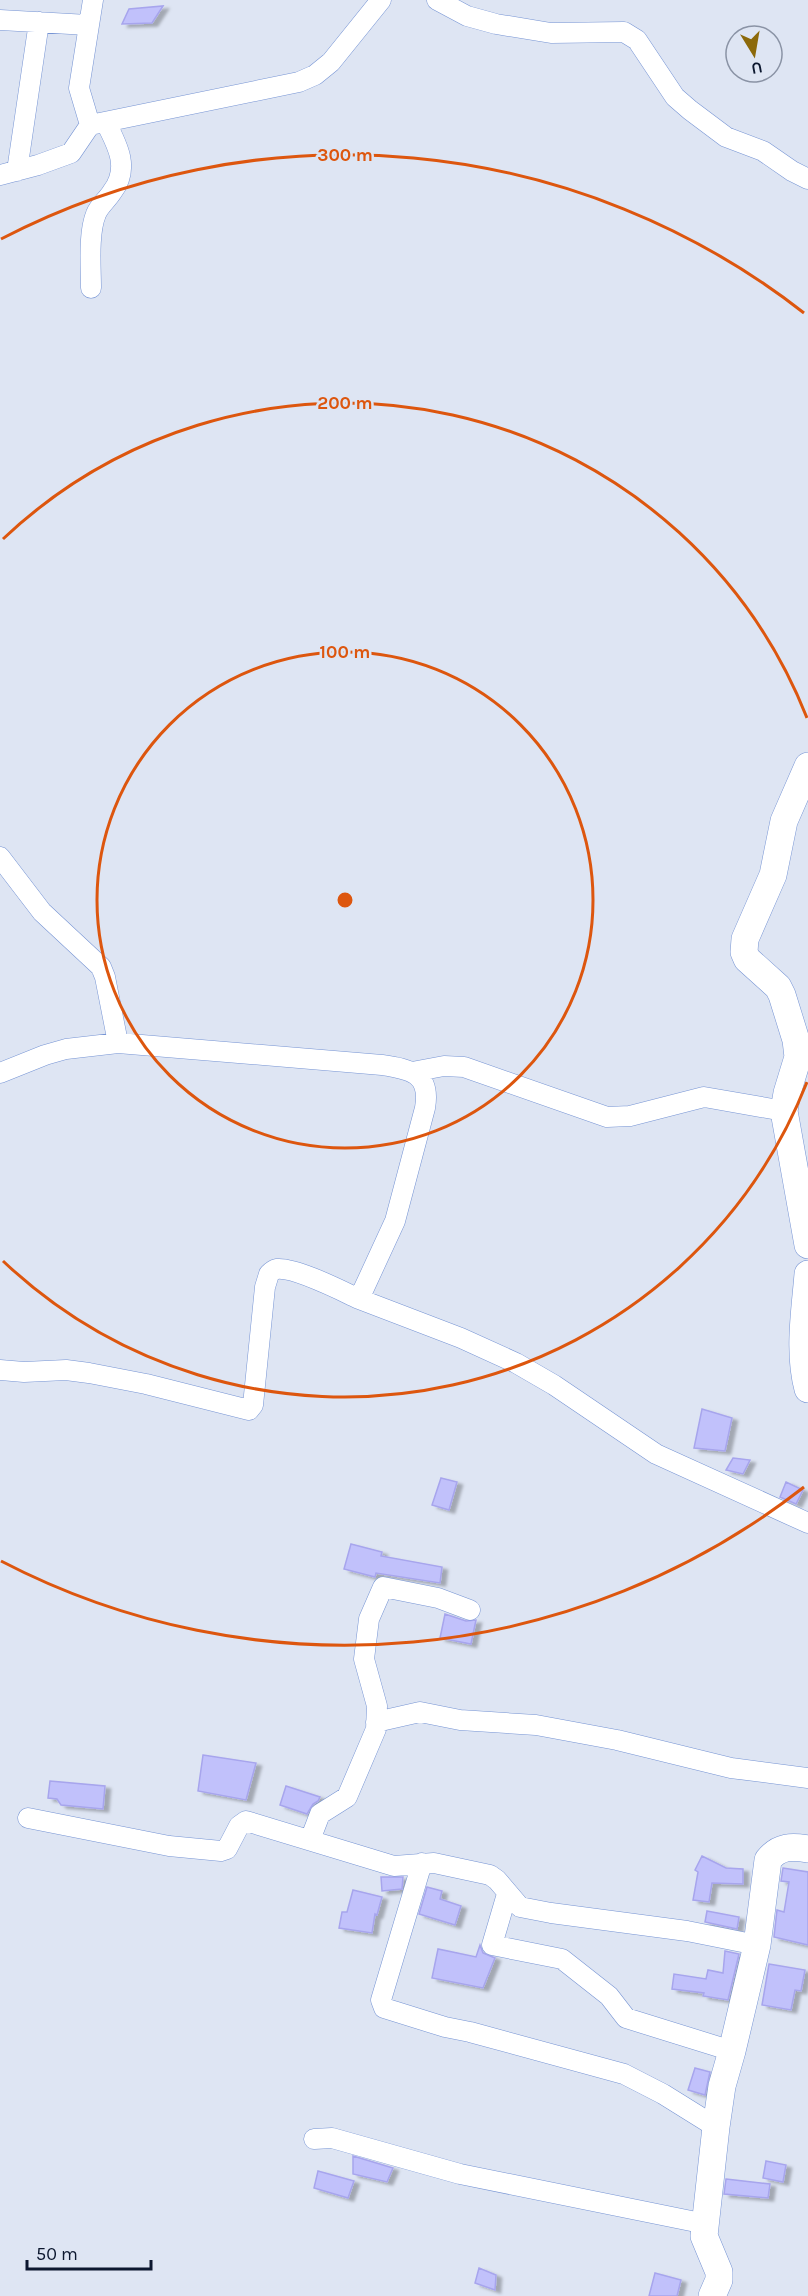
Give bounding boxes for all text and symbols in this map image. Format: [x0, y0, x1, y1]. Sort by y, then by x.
north arrow [724, 24, 784, 84]
text: U [750, 58, 764, 79]
text: 300 m [317, 144, 373, 166]
text: 200 m [317, 392, 373, 414]
text: 100 m [320, 641, 370, 663]
centre of rings [335, 890, 355, 910]
scale bar [27, 2233, 152, 2271]
text: 50 m [36, 2243, 78, 2265]

